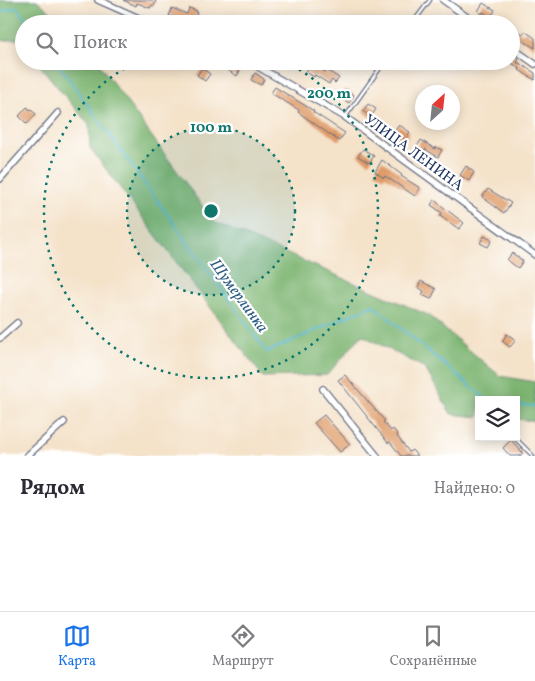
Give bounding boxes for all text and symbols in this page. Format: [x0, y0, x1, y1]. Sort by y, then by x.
search box [15, 15, 520, 70]
icon: search [33, 29, 61, 57]
text: Поиск [73, 30, 127, 56]
text: 200 m [307, 84, 351, 105]
north arrow [415, 85, 460, 130]
street label: УЛИЦА ЛЕНИНА [359, 110, 468, 197]
text: 100 m [190, 118, 233, 139]
centre of rings [202, 202, 220, 220]
water label: Шумерлинка [204, 255, 273, 338]
map controls [475, 396, 520, 441]
button: layers [475, 396, 520, 441]
text: Рядом [20, 474, 85, 503]
text: Найдено: 0 [434, 478, 515, 500]
tab: Карта [58, 622, 96, 671]
tab: Маршрут [212, 622, 274, 671]
tab: Сохранённые [390, 622, 477, 671]

